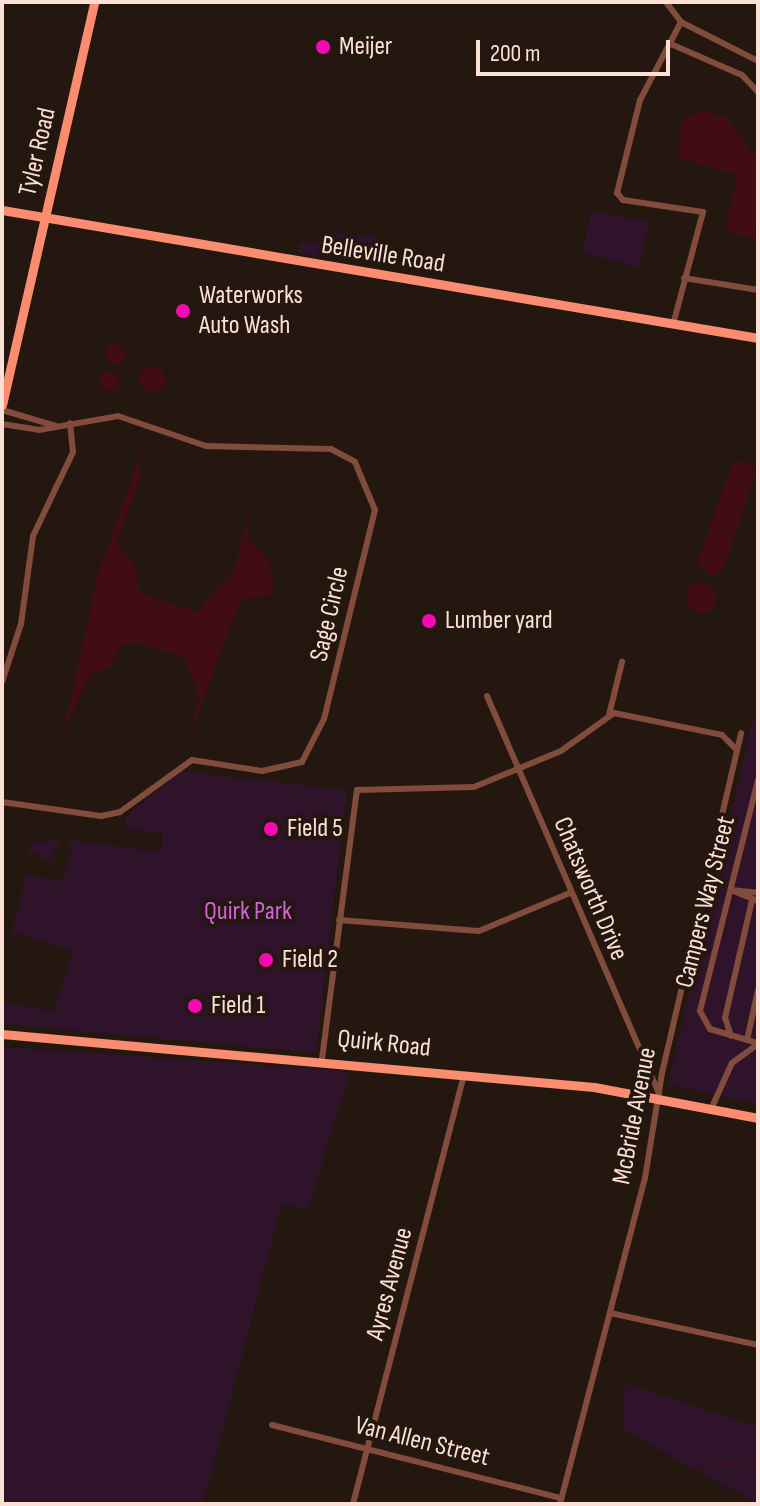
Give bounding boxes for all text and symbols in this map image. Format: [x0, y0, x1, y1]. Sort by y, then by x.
scale bar [480, 24, 674, 74]
place label: Meijer [339, 31, 392, 63]
marker: Meijer [314, 38, 332, 56]
text: 200 m [490, 39, 541, 68]
street label: Tyler Road [13, 105, 63, 199]
street label: Belleville Road [319, 230, 447, 280]
place label: Waterworks Auto Wash [199, 280, 303, 342]
marker: Waterworks Auto Wash [174, 302, 192, 320]
street label: Sage Circle [304, 564, 356, 664]
place label: Lumber yard [445, 605, 553, 637]
marker: Lumber yard [420, 612, 438, 630]
place label: Field 5 [287, 813, 343, 845]
street label: Chatsworth Drive [546, 813, 634, 965]
street label: Campers Way Street [670, 813, 742, 991]
marker: Field 5 [262, 820, 280, 838]
park label: Quirk Park [204, 896, 292, 928]
place label: Field 2 [282, 944, 338, 976]
marker: Field 2 [257, 951, 275, 969]
place label: Field 1 [211, 990, 265, 1022]
marker: Field 1 [186, 997, 204, 1015]
street label: Quirk Road [336, 1024, 432, 1064]
street label: McBride Avenue [606, 1045, 664, 1187]
street label: Ayres Avenue [360, 1224, 420, 1344]
street label: Van Allen Street [351, 1410, 493, 1474]

